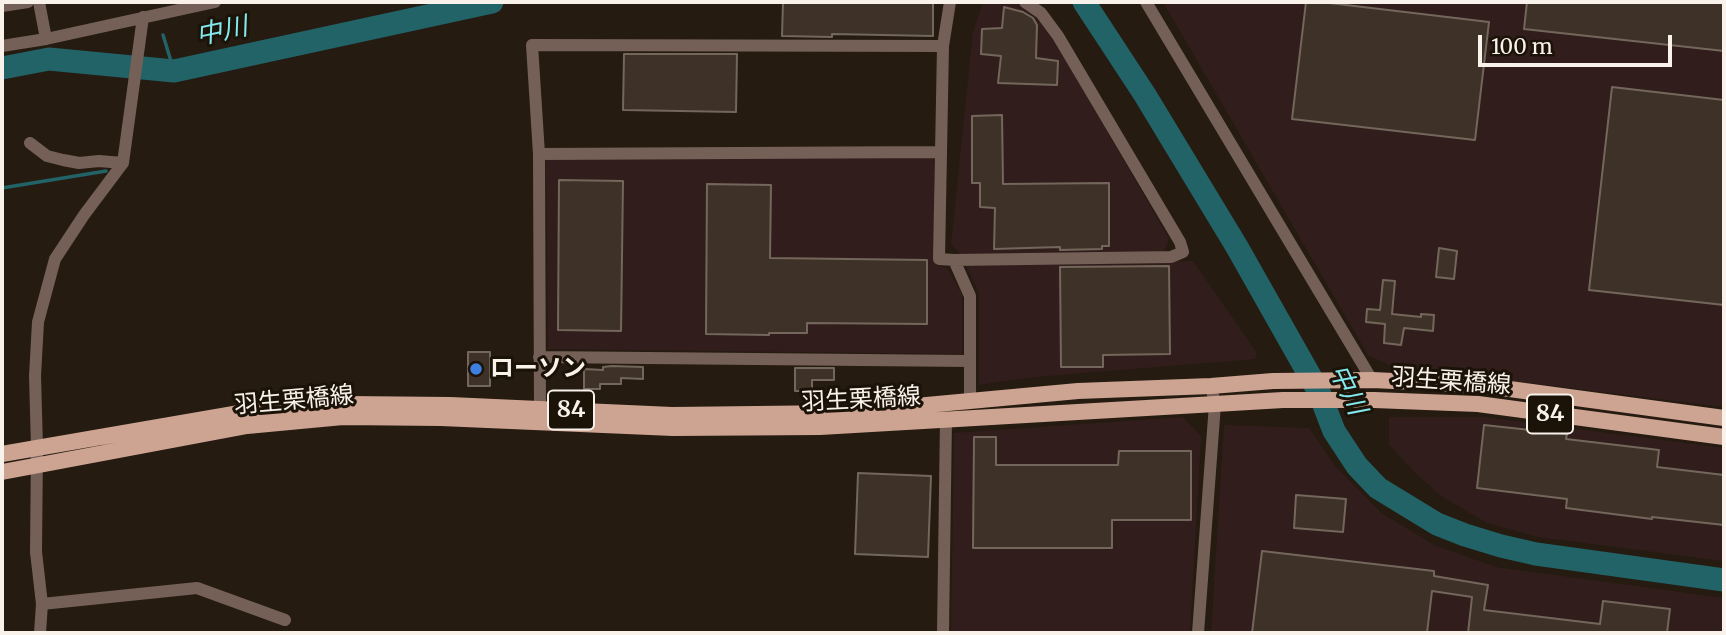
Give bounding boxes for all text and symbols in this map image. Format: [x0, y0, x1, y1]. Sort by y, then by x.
water label: 中川 [193, 11, 251, 53]
scale bar [1481, 21, 1675, 65]
text: 100 m [1491, 33, 1553, 60]
place label: ローソン [490, 355, 586, 383]
water label: 中川 [1322, 360, 1372, 420]
marker: ローソン [468, 361, 484, 377]
street label: 羽生栗橋線 [1390, 363, 1512, 401]
street label: 羽生栗橋線 [233, 381, 355, 421]
street label: 羽生栗橋線 [800, 382, 922, 418]
road number: 84 [548, 390, 594, 430]
road number: 84 [1527, 394, 1573, 434]

